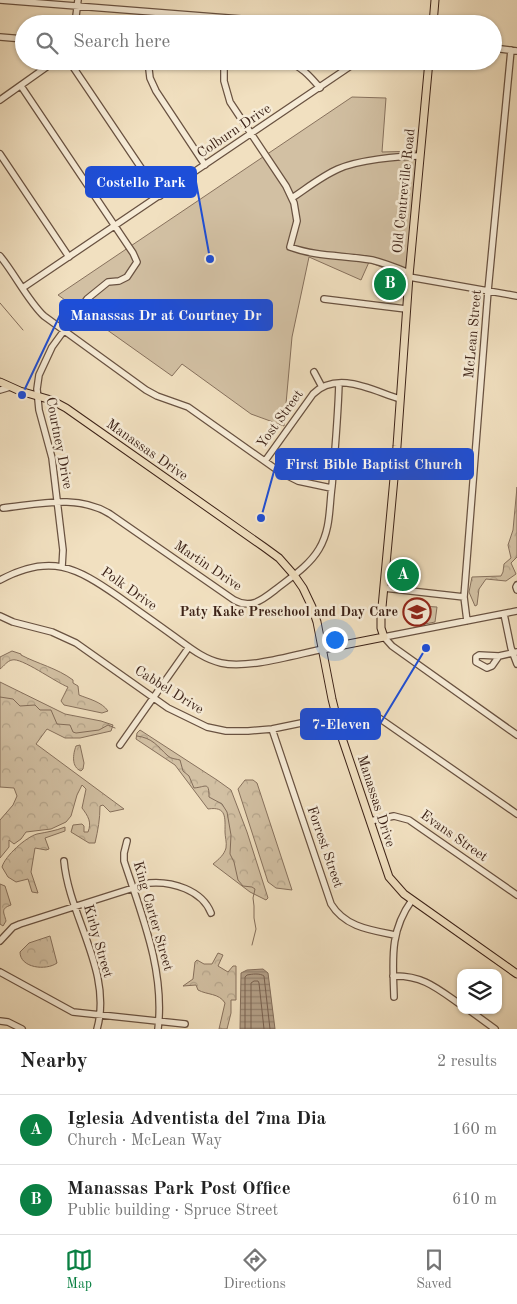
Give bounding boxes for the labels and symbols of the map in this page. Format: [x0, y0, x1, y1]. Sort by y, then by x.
street label: Colburn Drive [195, 101, 273, 161]
street label: Old Centreville Road [390, 128, 418, 254]
callout: Costello Park [86, 167, 196, 197]
text: Costello Park [96, 176, 187, 191]
pin: B [374, 265, 406, 303]
street label: McLean Street [462, 289, 484, 379]
callout: Manassas Dr at Courtney Dr [60, 300, 272, 330]
text: Manassas Dr at Courtney Dr [70, 309, 262, 324]
street label: Yost Street [254, 387, 306, 451]
street label: Courtney Drive [43, 396, 75, 490]
street label: Manassas Drive [104, 417, 190, 483]
callout: First Bible Baptist Church [276, 449, 473, 479]
text: First Bible Baptist Church [286, 458, 462, 473]
street label: Martin Drive [172, 538, 244, 594]
pin: A [387, 556, 419, 594]
street label: Polk Drive [99, 565, 159, 613]
school or university icon: Paty Kake Preschool and Day Care [402, 597, 432, 627]
place label: Paty Kake Preschool and Day Care [179, 605, 398, 619]
your location [322, 627, 348, 653]
street label: Cabbel Drive [132, 663, 206, 717]
callout: 7-Eleven [301, 709, 380, 739]
text: 7-Eleven [312, 718, 370, 733]
street label: Manassas Drive [355, 753, 397, 849]
street label: Forrest Street [304, 804, 346, 890]
street label: Evans Street [418, 808, 490, 864]
street label: King Carter Street [131, 859, 175, 973]
street label: Kirby Street [81, 903, 115, 979]

